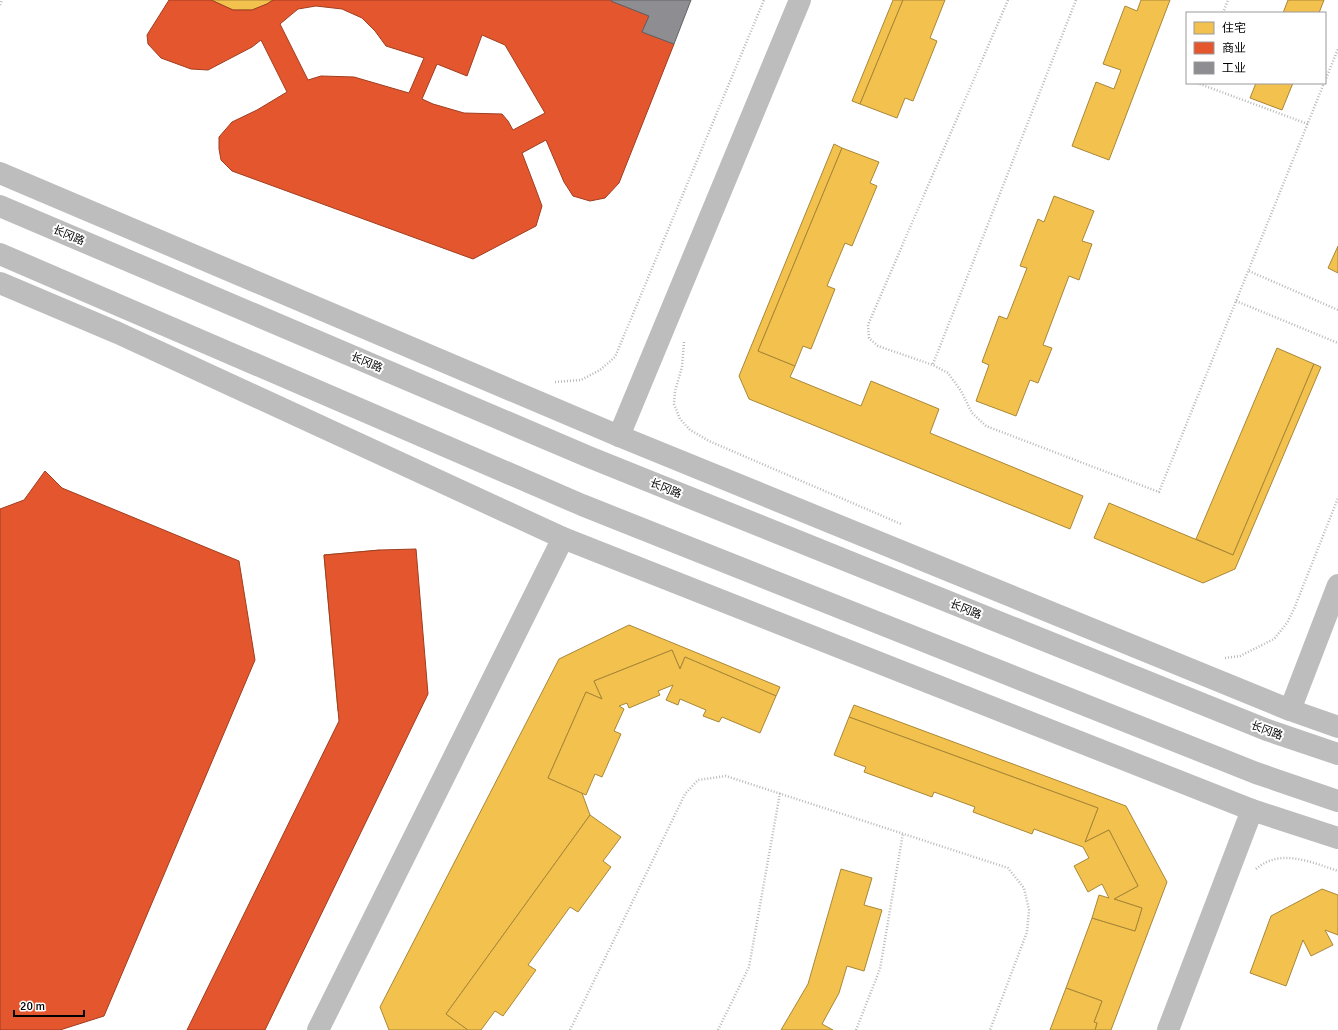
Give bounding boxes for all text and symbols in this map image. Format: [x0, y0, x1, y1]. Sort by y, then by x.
legend [1186, 12, 1326, 84]
text: 住宅 [1222, 21, 1246, 36]
text: 商业 [1222, 41, 1246, 56]
text: 工业 [1222, 61, 1246, 76]
street label: 长冈路 [51, 223, 87, 248]
street label: 长冈路 [349, 350, 385, 375]
street label: 长冈路 [648, 476, 684, 501]
street label: 长冈路 [948, 597, 984, 622]
street label: 长冈路 [1249, 719, 1285, 742]
scale bar [14, 992, 84, 1018]
text: 20 m [20, 999, 45, 1014]

